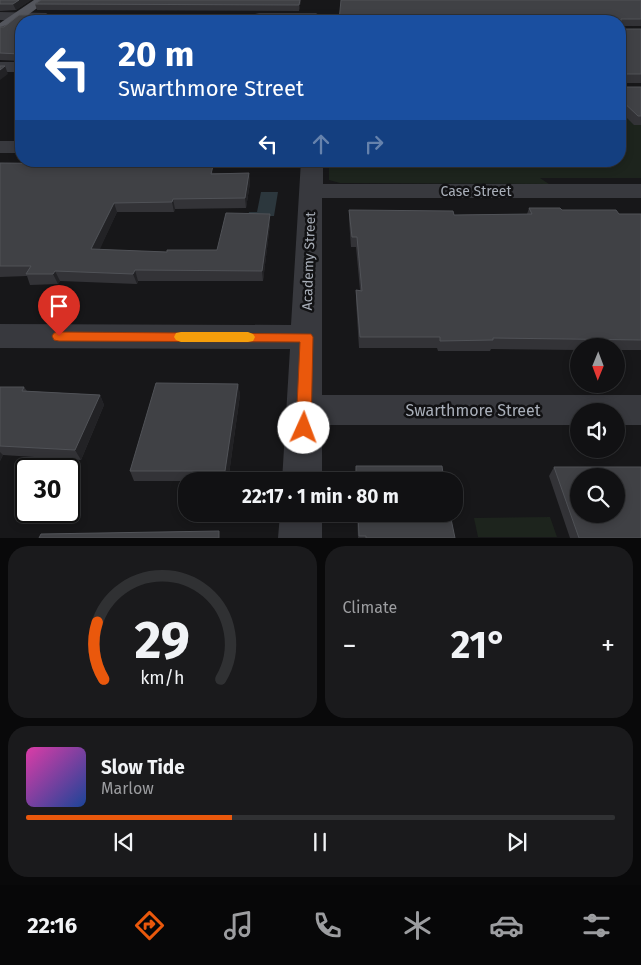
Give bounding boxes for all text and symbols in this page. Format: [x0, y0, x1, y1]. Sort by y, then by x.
text: 20 m [118, 33, 194, 75]
icon: left [35, 35, 100, 100]
text: Swarthmore Street [118, 75, 304, 102]
icon: left [254, 130, 282, 158]
icon: ahead [307, 130, 335, 158]
icon: right [360, 130, 388, 158]
street label: Case Street [440, 183, 512, 200]
street label: Academy Street [299, 210, 319, 311]
pin [38, 285, 80, 336]
icon: arrive [45, 292, 73, 320]
north arrow [570, 338, 625, 392]
map controls [570, 338, 625, 523]
position arrow [277, 401, 329, 453]
street label: Swarthmore Street [405, 401, 541, 420]
button: sound [570, 403, 625, 458]
speed limit sign: 30 [15, 458, 80, 523]
button: search [570, 468, 625, 523]
text: 22:17 · 1 min · 80 m [242, 485, 399, 508]
text: Climate [343, 598, 397, 617]
text: 29 [135, 609, 190, 672]
text: 21° [451, 622, 507, 668]
text: − [343, 629, 357, 662]
text: + [601, 629, 615, 662]
text: km/h [140, 667, 184, 689]
text: Slow Tide [101, 756, 185, 779]
text: Marlow [101, 779, 154, 798]
icon: previous [110, 828, 138, 856]
icon: pause [306, 828, 334, 856]
icon: next [503, 828, 531, 856]
icon: directions [132, 908, 167, 943]
icon: music [221, 908, 256, 943]
icon: phone [310, 908, 345, 943]
icon: climate [400, 908, 435, 943]
icon: car [489, 908, 524, 943]
icon: filters [579, 908, 614, 943]
text: 22:16 [27, 912, 77, 939]

